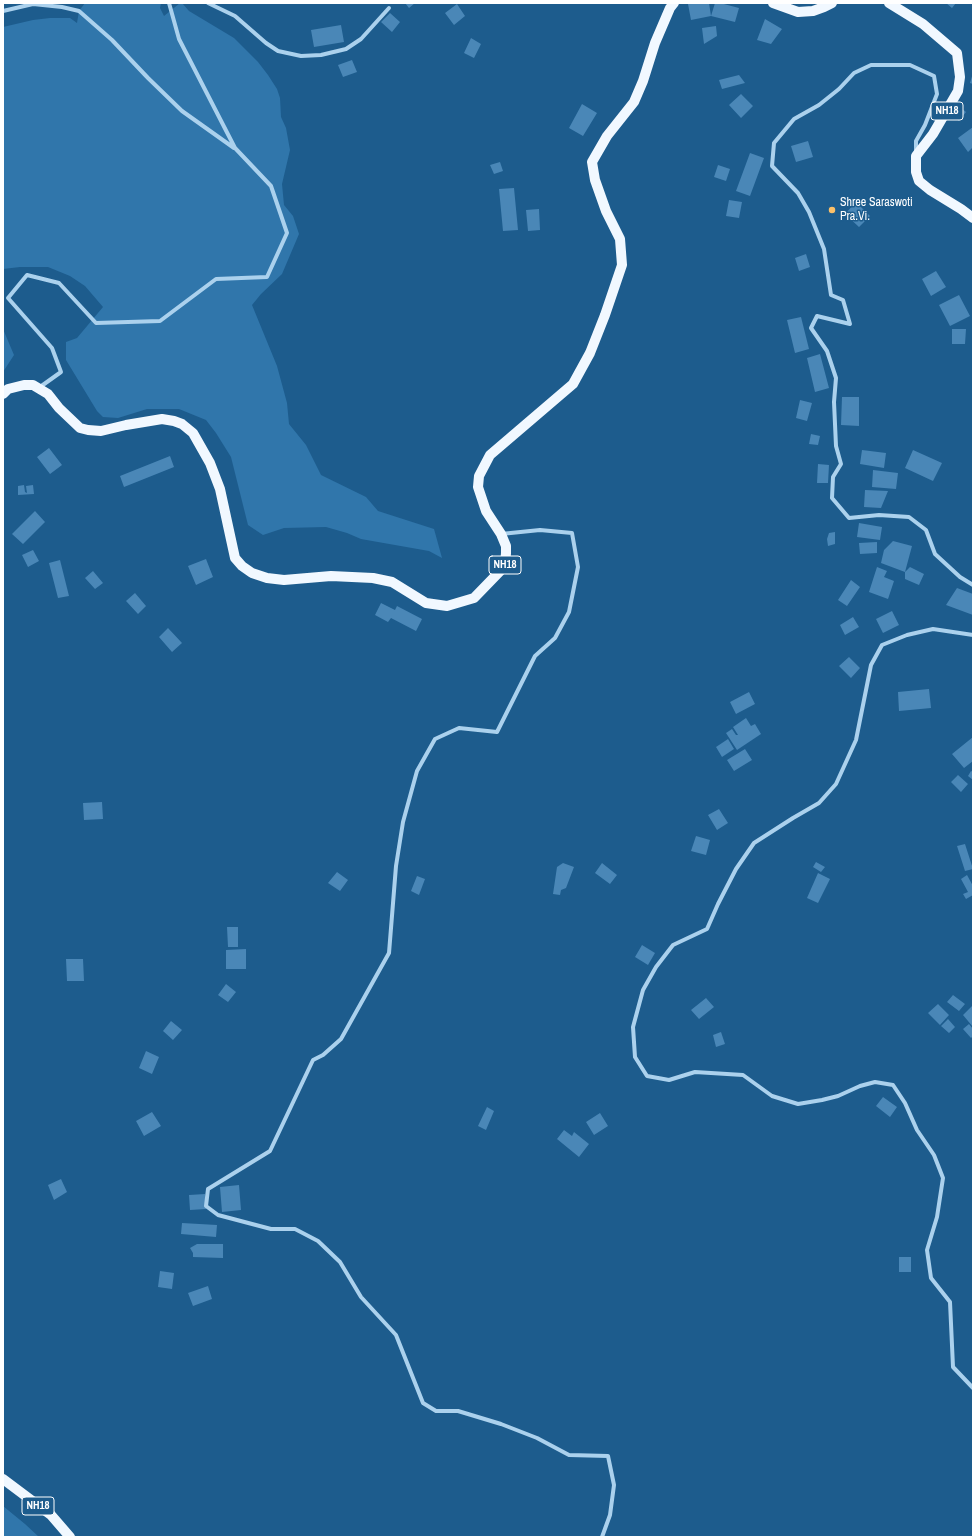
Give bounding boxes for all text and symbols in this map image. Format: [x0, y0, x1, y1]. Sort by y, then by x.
road number: NH18 [931, 102, 963, 120]
place label: Shree Saraswoti Pra.Vi. [840, 196, 913, 224]
marker: Shree Saraswoti Pra.Vi. [827, 205, 837, 215]
road number: NH18 [489, 556, 521, 574]
road number: NH18 [22, 1497, 54, 1515]

